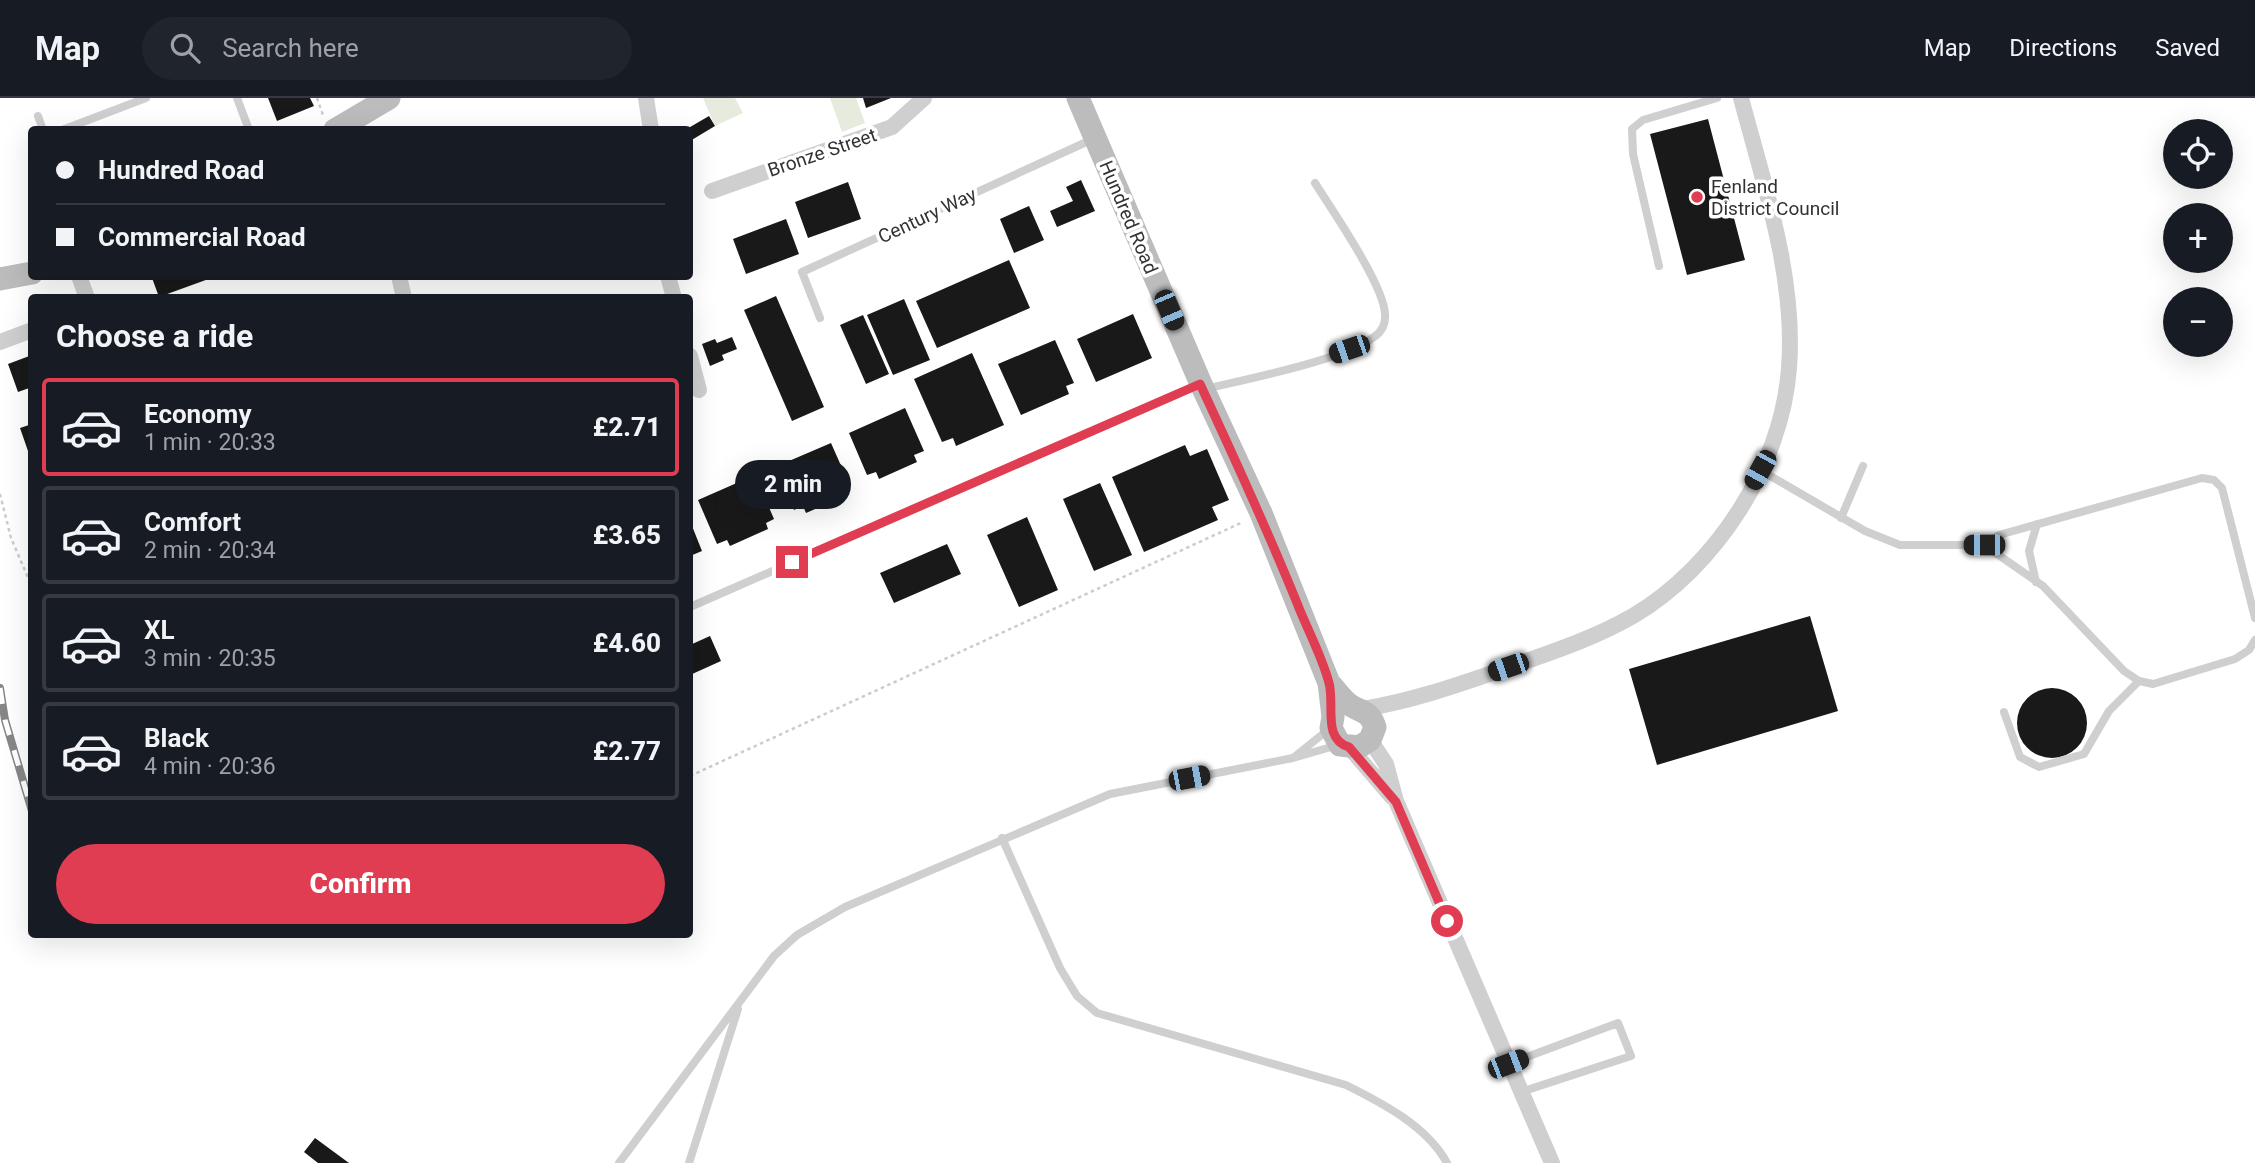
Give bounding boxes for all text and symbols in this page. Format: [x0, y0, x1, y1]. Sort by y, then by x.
search box [142, 17, 632, 80]
text: Map [35, 29, 100, 68]
icon: search [166, 29, 204, 67]
text: Search here [222, 33, 359, 63]
text: Map [1924, 34, 1971, 62]
text: Directions [2009, 34, 2117, 62]
text: Saved [2155, 34, 2220, 62]
map controls [2163, 119, 2233, 357]
button: locate [2163, 119, 2233, 189]
street label: Bronze Street [765, 123, 880, 182]
text: Hundred Road [98, 155, 264, 185]
street label: Hundred Road [1094, 157, 1163, 277]
place label: Fenland District Council [1711, 175, 1839, 220]
street label: Century Way [874, 183, 980, 248]
marker: Fenland District Council [1689, 189, 1705, 205]
button: + [2163, 203, 2233, 273]
text: Commercial Road [98, 222, 306, 252]
car [1152, 287, 1187, 333]
button: − [2163, 287, 2233, 357]
text: Choose a ride [56, 317, 253, 355]
car [1326, 332, 1373, 366]
icon: car [60, 396, 123, 459]
text: Economy [144, 399, 251, 429]
text: £2.71 [593, 412, 661, 442]
text: 1 min · 20:33 [144, 429, 276, 456]
car [1741, 447, 1780, 493]
callout: 2 min [734, 461, 850, 510]
text: 2 min [764, 471, 822, 498]
icon: car [60, 504, 123, 567]
text: Comfort [144, 507, 241, 537]
text: £3.65 [593, 520, 661, 550]
car [1964, 535, 2006, 556]
text: 2 min · 20:34 [144, 537, 276, 564]
route end [776, 546, 808, 578]
icon: car [60, 612, 123, 675]
text: XL [144, 615, 175, 645]
text: £4.60 [593, 628, 661, 658]
text: 3 min · 20:35 [144, 645, 276, 672]
car [1485, 650, 1532, 684]
icon: car [60, 720, 123, 783]
text: Black [144, 723, 209, 753]
text: £2.77 [593, 736, 661, 766]
text: 4 min · 20:36 [144, 753, 276, 780]
car [1167, 764, 1212, 792]
button: Confirm [56, 844, 665, 924]
route start [1431, 905, 1463, 937]
car [1485, 1047, 1532, 1081]

